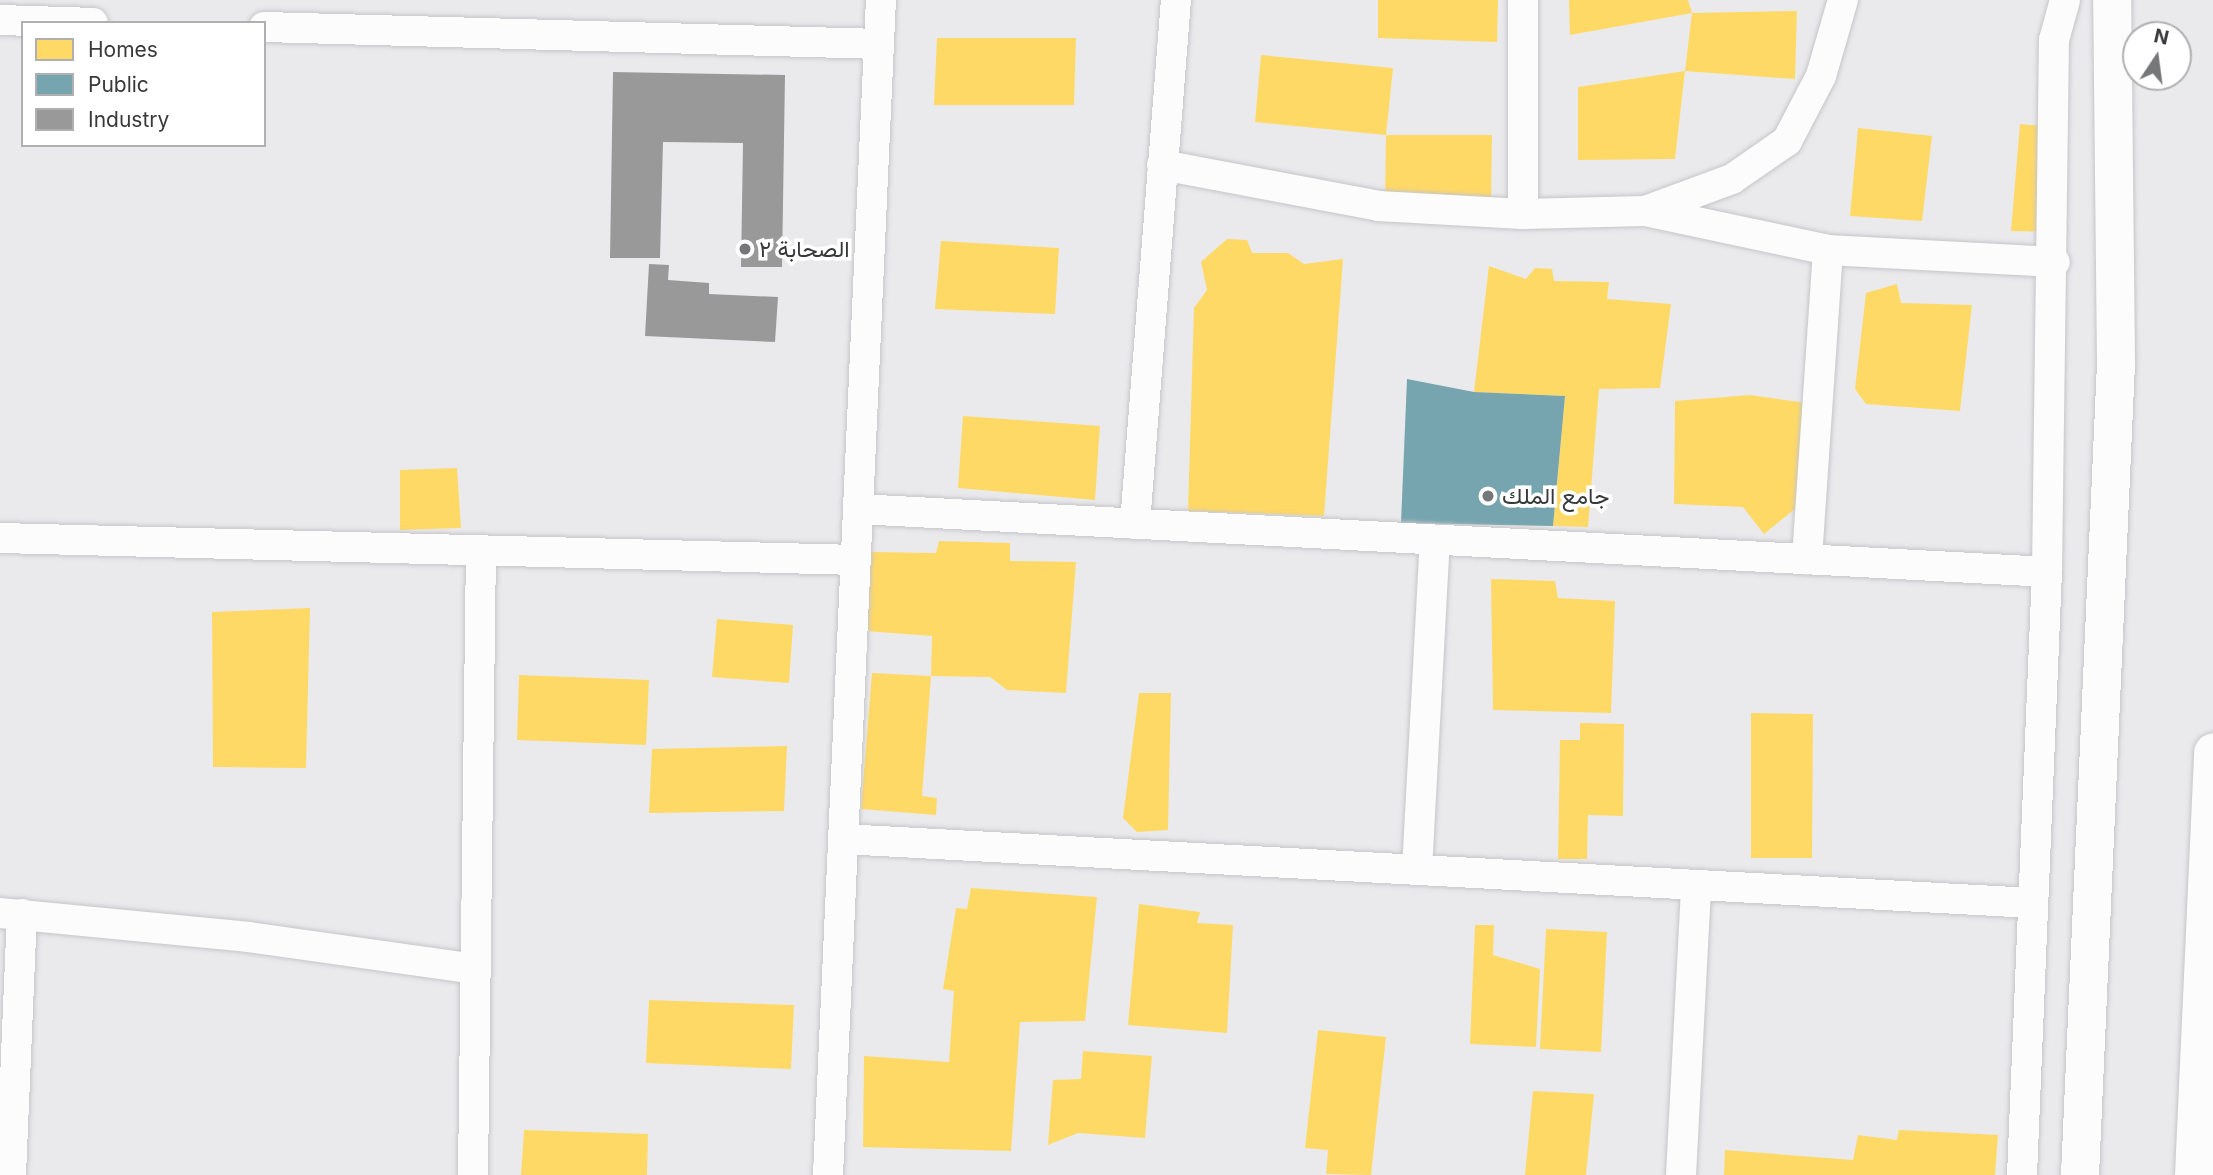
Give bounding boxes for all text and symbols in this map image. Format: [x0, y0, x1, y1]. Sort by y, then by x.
legend [21, 21, 266, 147]
north arrow [2122, 21, 2192, 91]
text: N [2152, 24, 2171, 50]
text: Homes [88, 37, 158, 62]
text: Public [88, 72, 149, 97]
text: Industry [88, 107, 169, 132]
place label: الصحابة ٢ [759, 235, 850, 263]
marker: الصحابة ٢ [737, 241, 753, 257]
place label: جامع الملك [1502, 482, 1609, 510]
marker: جامع الملك [1480, 488, 1496, 504]

